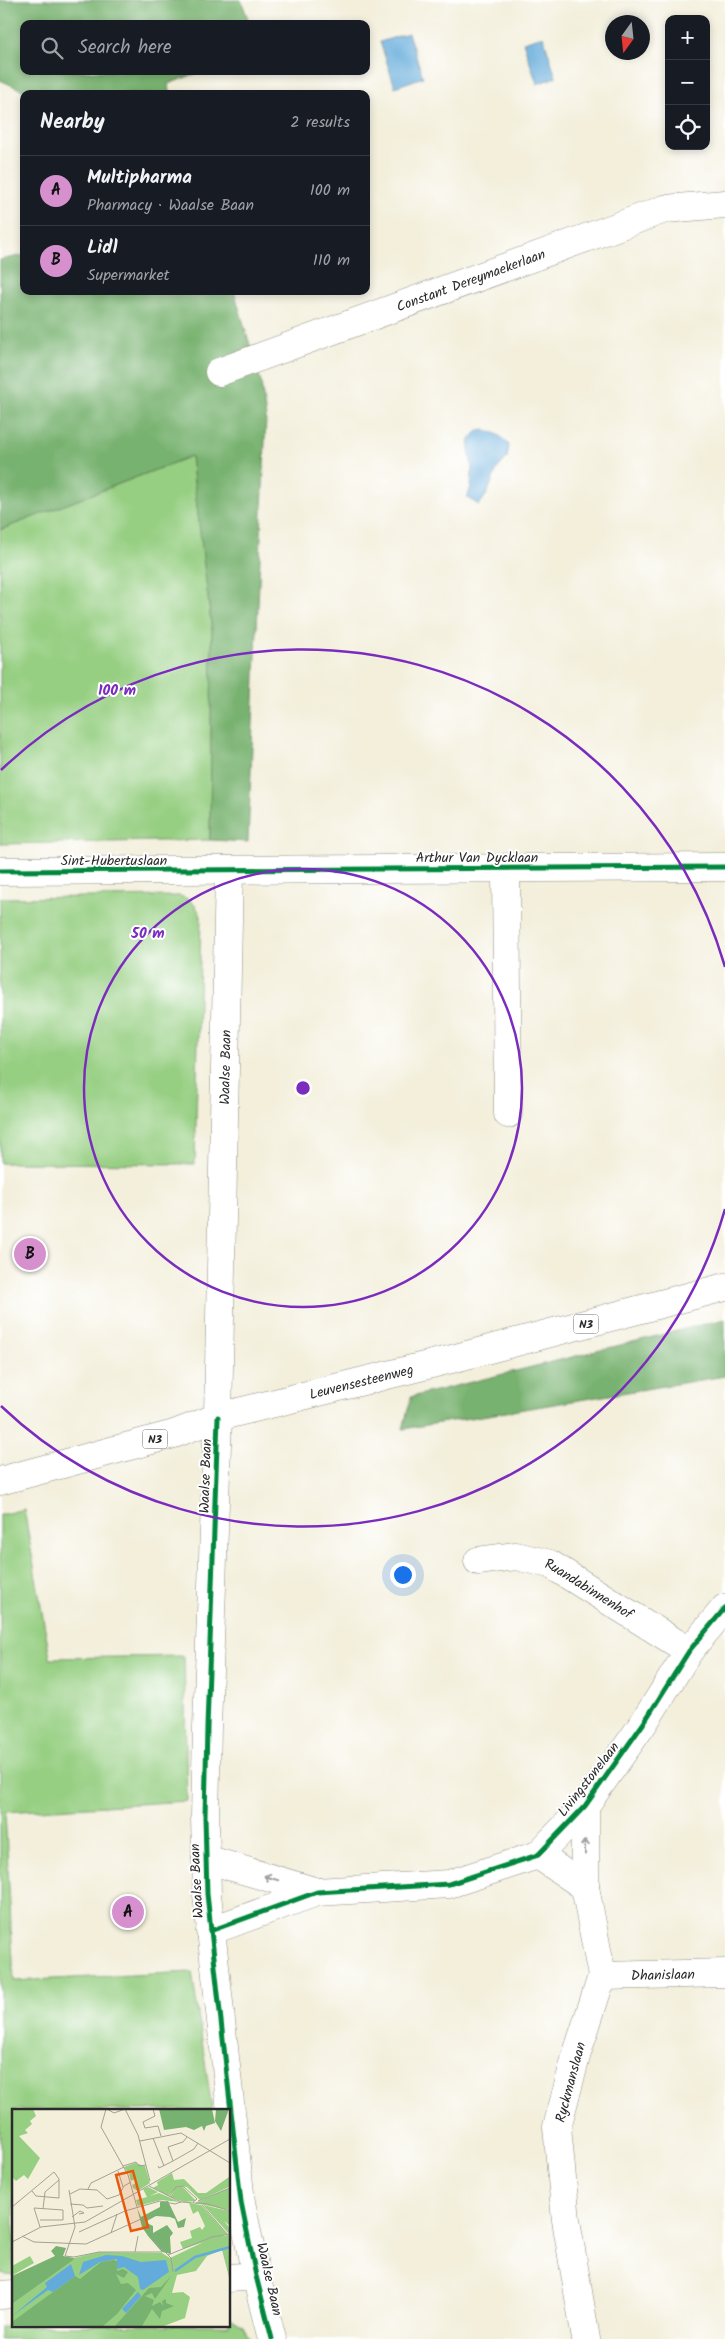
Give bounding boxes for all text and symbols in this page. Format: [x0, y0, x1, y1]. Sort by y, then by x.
north arrow [605, 15, 650, 60]
map controls [665, 15, 710, 150]
button: + [665, 15, 710, 60]
search box [20, 20, 370, 75]
text: Search here [78, 33, 172, 63]
icon: search [38, 34, 66, 62]
button: − [665, 60, 710, 105]
button: locate [665, 105, 710, 150]
text: Nearby [40, 106, 105, 139]
text: 2 results [290, 110, 350, 135]
text: Multipharma [87, 163, 192, 193]
text: A [51, 178, 61, 203]
text: 100 m [310, 178, 350, 203]
text: Pharmacy · Waalse Baan [87, 193, 254, 218]
text: Lidl [87, 233, 118, 263]
street label: Constant Dereymaekerlaan [393, 244, 549, 318]
text: B [51, 248, 61, 273]
text: 110 m [313, 248, 350, 273]
text: Supermarket [87, 263, 170, 288]
text: 100 m [98, 679, 136, 703]
street label: Arthur Van Dycklaan [416, 847, 538, 869]
street label: Sint-Hubertuslaan [61, 850, 167, 872]
text: 50 m [130, 922, 165, 946]
street label: Waalse Baan [214, 1029, 238, 1105]
centre of rings [294, 1079, 312, 1097]
pin: B [14, 1235, 46, 1273]
road number: N3 [574, 1315, 598, 1334]
street label: Leuvensesteenweg [307, 1359, 416, 1406]
road number: N3 [142, 1430, 168, 1448]
street label: Waalse Baan [194, 1438, 218, 1514]
street label: Ruandabinnenhof [543, 1553, 638, 1626]
your location [390, 1562, 416, 1588]
street label: Livingstonelaan [552, 1737, 625, 1822]
one-way arrow [580, 1839, 590, 1855]
street label: Waalse Baan [184, 1843, 210, 1919]
one-way arrow [263, 1873, 279, 1882]
pin: A [112, 1893, 144, 1931]
street label: Dhanislaan [631, 1964, 695, 1987]
street label: Ryckmanslaan [550, 2039, 592, 2125]
inset map [12, 2109, 230, 2326]
street label: Waalse Baan [250, 2240, 288, 2318]

